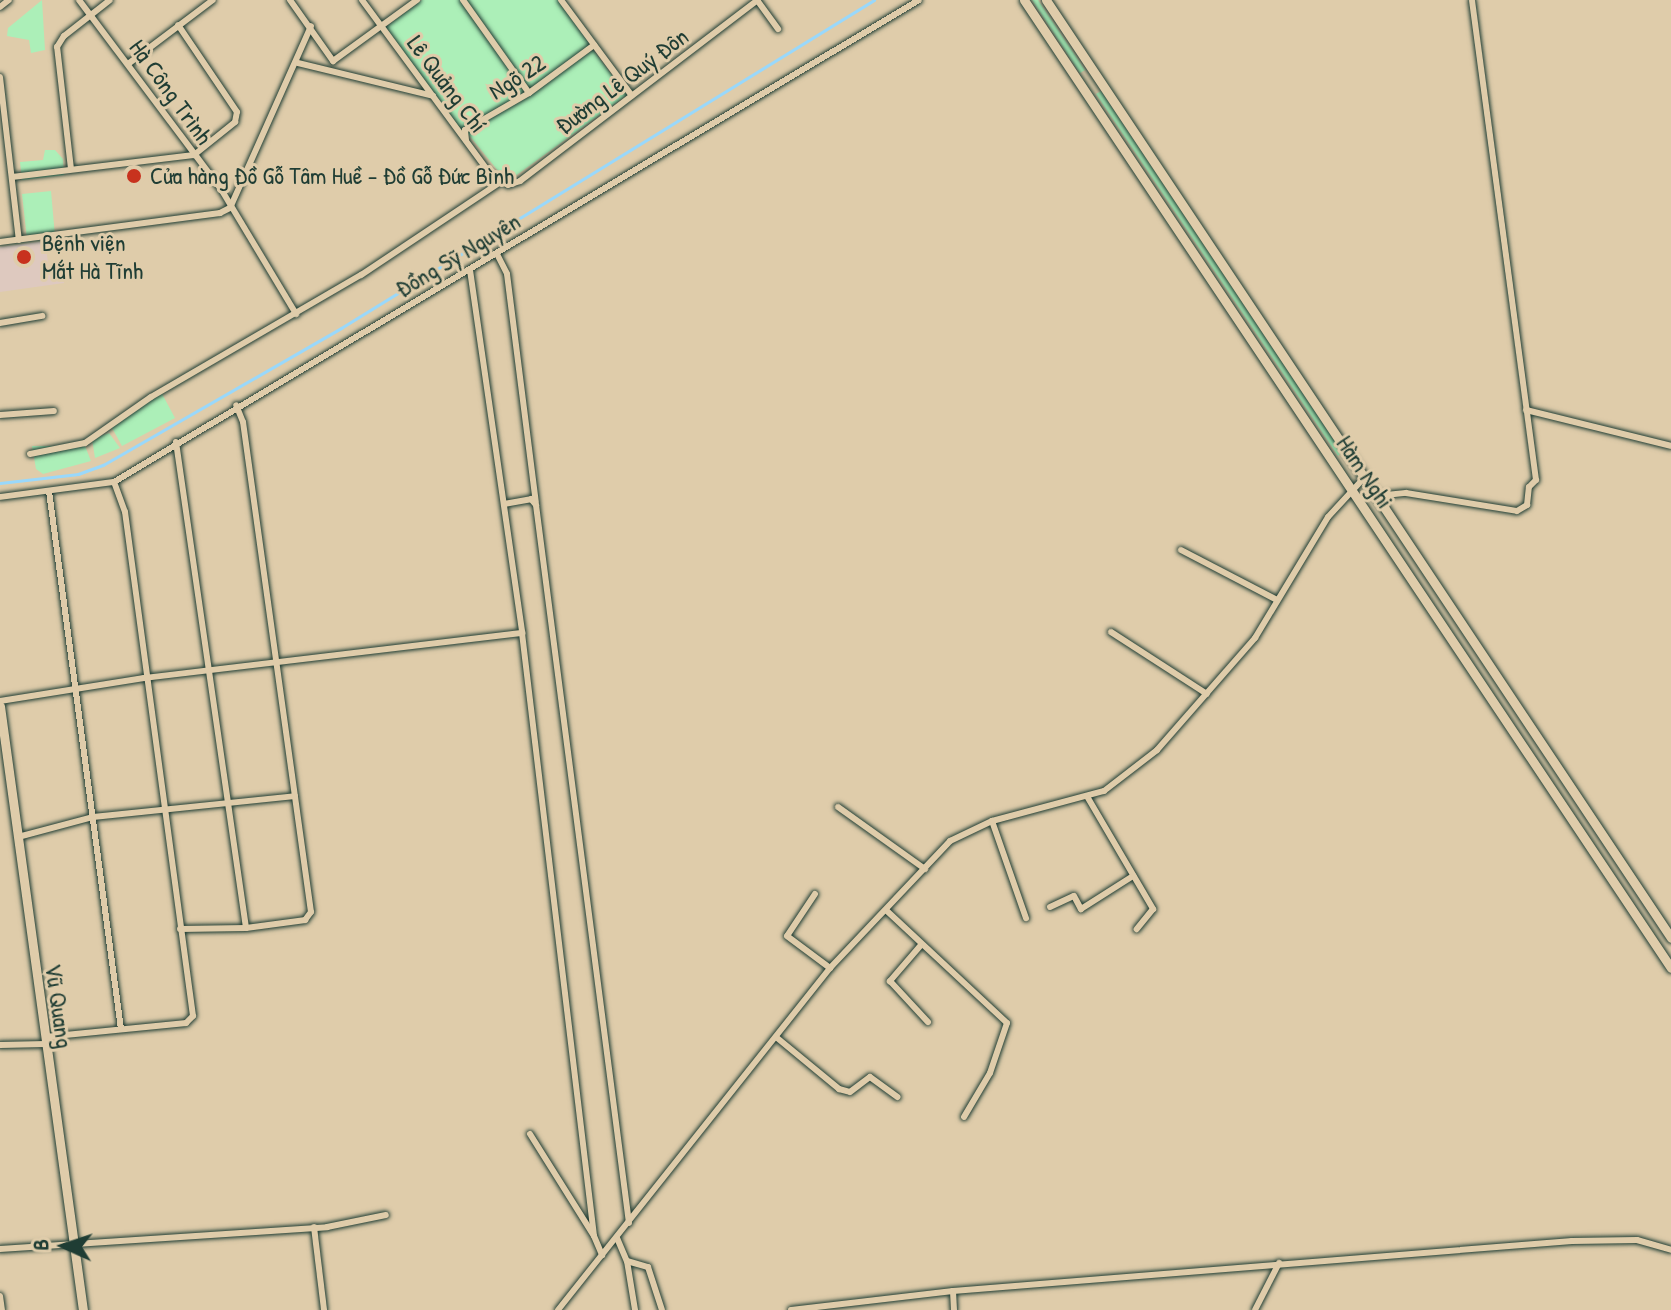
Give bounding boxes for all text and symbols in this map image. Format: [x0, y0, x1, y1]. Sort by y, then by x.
street label: Đường Lê Quý Đôn [550, 22, 694, 140]
street label: Lê Quảng Chí [401, 30, 493, 138]
street label: Hà Công Trình [123, 34, 219, 150]
street label: Ngõ 22 [484, 48, 550, 106]
place label: Cửa hàng Đồ Gỗ Tâm Huề - Đồ Gỗ Đức Bình [150, 162, 514, 190]
marker: Cửa hàng Đồ Gỗ Tâm Huề - Đồ Gỗ Đức Bình [125, 167, 143, 185]
street label: Đồng Sỹ Nguyên [390, 207, 526, 303]
place label: Bệnh viện Mắt Hà Tĩnh [42, 229, 143, 285]
marker: Bệnh viện Mắt Hà Tĩnh [13, 246, 35, 268]
street label: Hàm Nghi [1330, 430, 1400, 514]
street label: Vũ Quang [39, 962, 79, 1050]
north arrow [24, 1206, 104, 1286]
text: B [25, 1238, 55, 1251]

